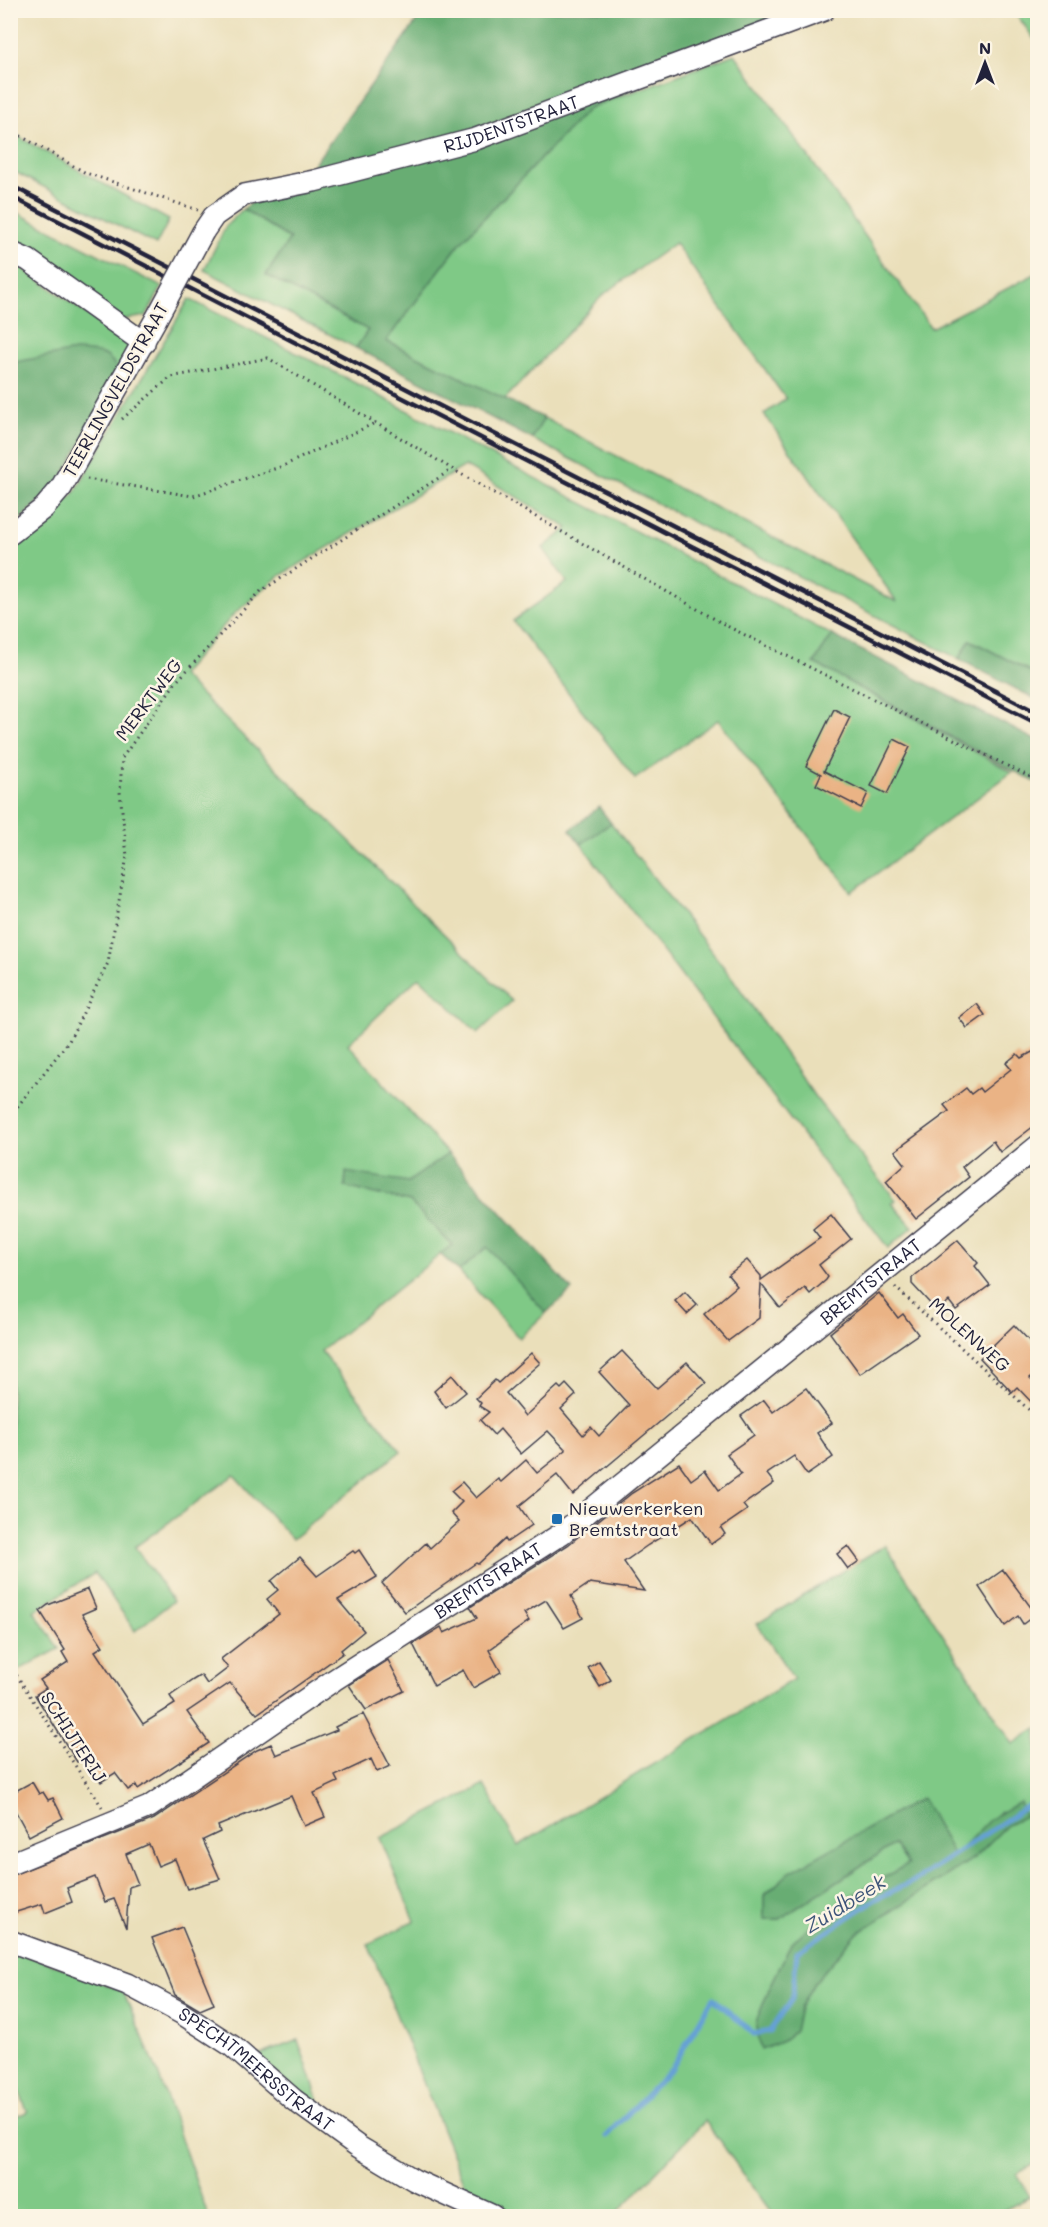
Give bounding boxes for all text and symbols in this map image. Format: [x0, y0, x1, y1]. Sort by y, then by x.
north arrow [955, 33, 1015, 93]
text: N [979, 37, 991, 58]
street label: RIJDENTSTRAAT [441, 89, 582, 158]
street label: TEERLINGVELDSTRAAT [57, 298, 173, 481]
street label: MERKTWEG [110, 654, 187, 745]
street label: BREMTSTRAAT [815, 1233, 926, 1330]
street label: MOLENWEG [924, 1292, 1015, 1377]
place label: Nieuwerkerken Bremtstraat [569, 1496, 703, 1541]
marker: Nieuwerkerken Bremtstraat [550, 1512, 564, 1526]
street label: BREMTSTRAAT [429, 1536, 546, 1624]
street label: SCHIJTERIJ [36, 1687, 112, 1786]
water label: Zuidbeek [799, 1868, 890, 1938]
street label: SPECHTMEERSSTRAAT [174, 2001, 339, 2136]

